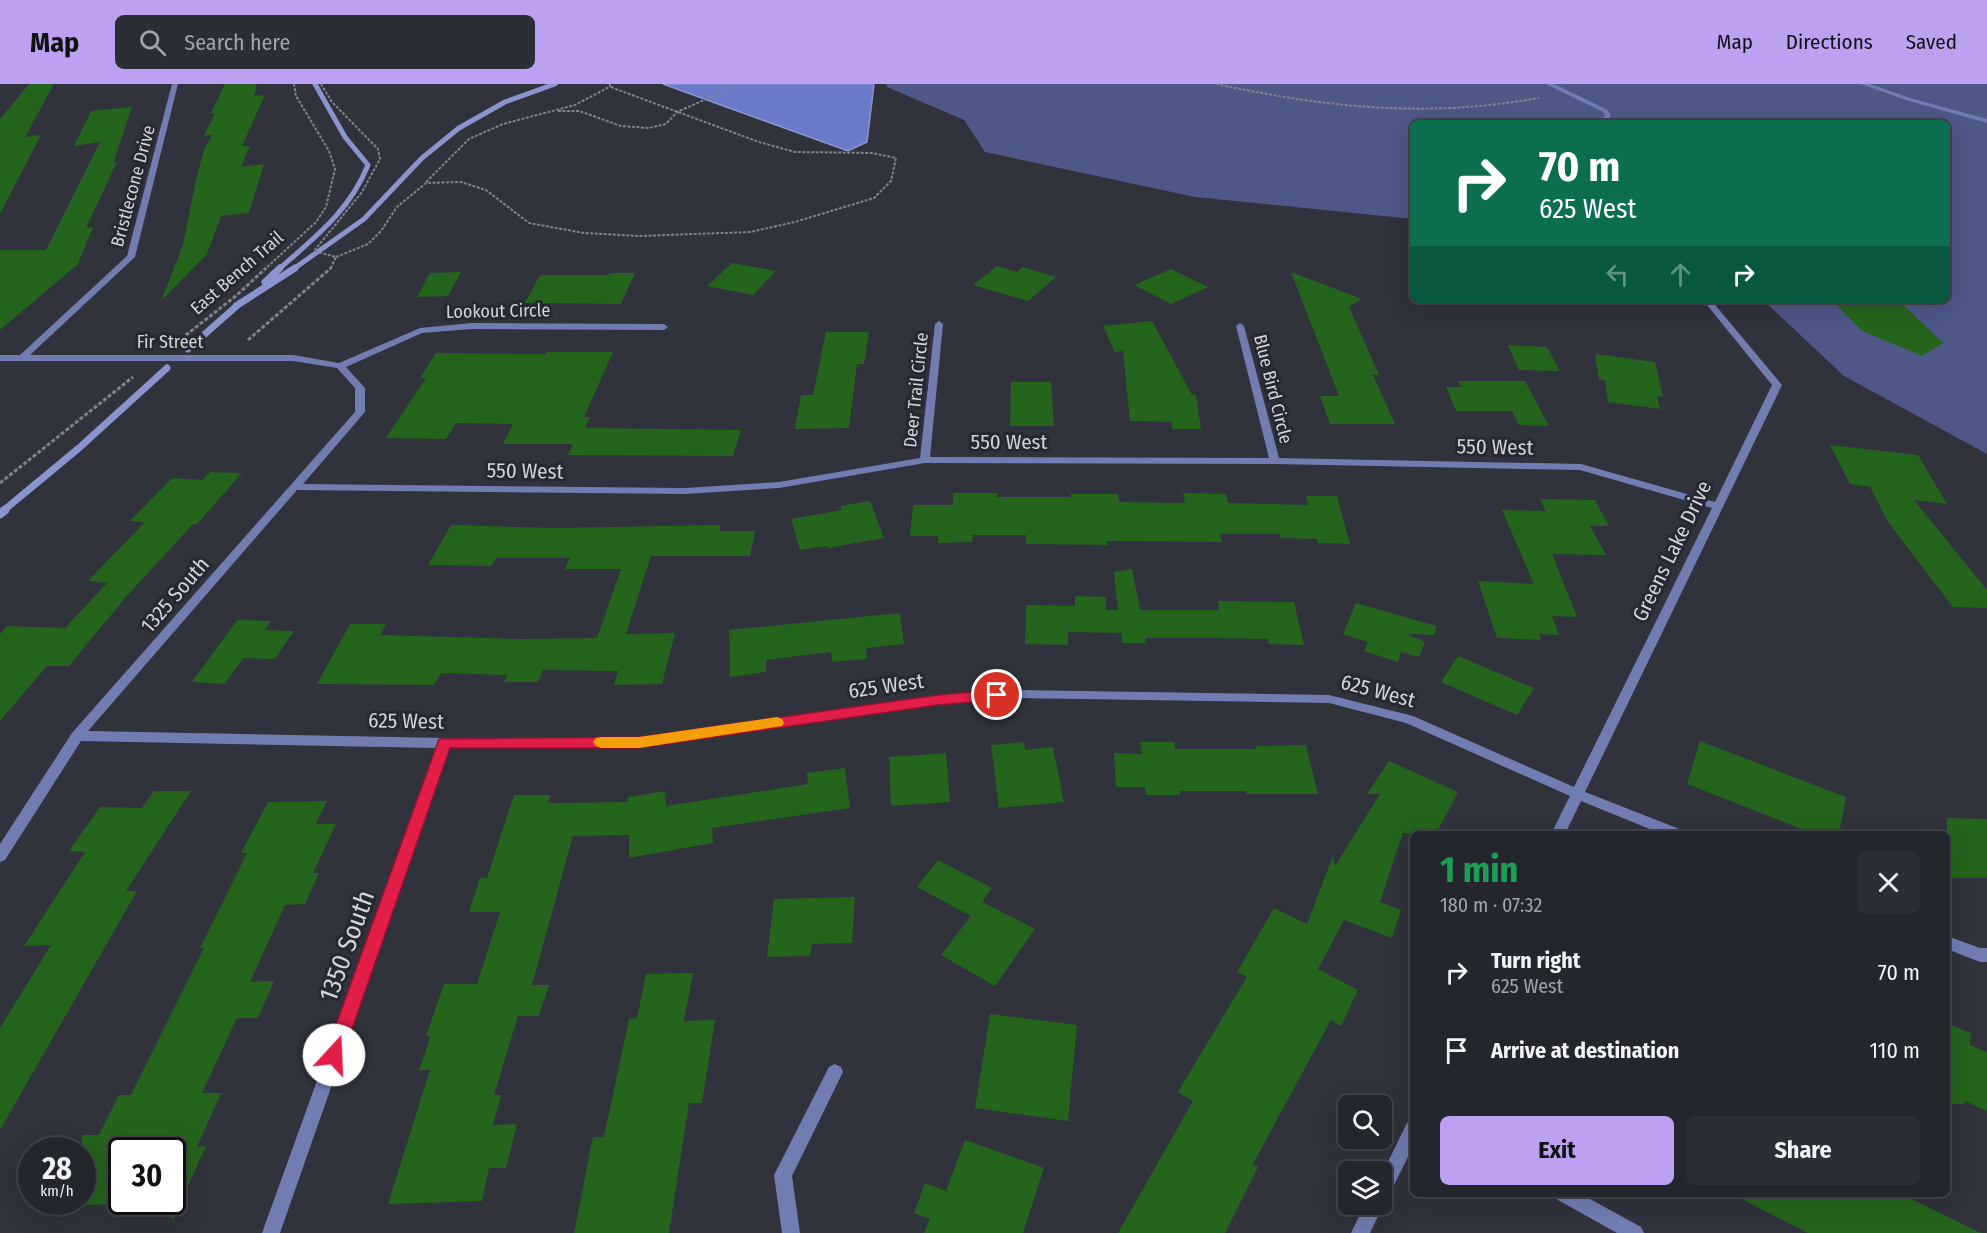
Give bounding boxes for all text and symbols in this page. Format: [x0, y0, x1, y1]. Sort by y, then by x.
search box [115, 15, 535, 69]
text: Map [30, 26, 79, 59]
icon: search [136, 26, 169, 59]
text: Search here [184, 29, 290, 56]
text: Map [1716, 29, 1753, 55]
text: Directions [1786, 29, 1873, 55]
text: Saved [1906, 29, 1957, 55]
street label: Bristlecone Drive [106, 123, 160, 249]
text: 70 m [1539, 142, 1620, 192]
icon: right [1440, 144, 1518, 222]
text: 625 West [1539, 193, 1636, 225]
street label: East Bench Trail [186, 226, 288, 319]
icon: left [1601, 258, 1634, 291]
icon: ahead [1664, 258, 1697, 291]
icon: right [1727, 258, 1760, 291]
street label: Lookout Circle [446, 299, 551, 323]
street label: Fir Street [137, 331, 203, 353]
street label: Deer Trail Circle [899, 331, 933, 448]
street label: Blue Bird Circle [1249, 332, 1297, 446]
street label: 550 West [971, 429, 1048, 455]
street label: 550 West [1456, 433, 1534, 461]
street label: 550 West [486, 457, 564, 485]
street label: Greens Lake Drive [1627, 476, 1717, 626]
street label: 1325 South [135, 552, 215, 638]
street label: 625 West [847, 668, 925, 704]
pin [971, 669, 1022, 720]
street label: 625 West [1338, 669, 1418, 713]
icon: arrive [980, 678, 1013, 711]
street label: 625 West [368, 707, 444, 735]
text: 1 min [1440, 848, 1518, 892]
button: close [1857, 851, 1920, 914]
street label: 1350 South [313, 886, 381, 1006]
text: 180 m · 07:32 [1440, 893, 1542, 917]
text: Turn right [1491, 947, 1580, 974]
icon: right [1440, 956, 1473, 989]
text: 70 m [1878, 959, 1920, 986]
text: 625 West [1491, 974, 1563, 998]
position arrow [302, 1023, 366, 1087]
icon: arrive [1440, 1034, 1473, 1067]
text: Arrive at destination [1491, 1037, 1679, 1064]
text: 110 m [1870, 1037, 1920, 1064]
map controls [1338, 1095, 1392, 1215]
button: search [1338, 1095, 1392, 1149]
button: Exit [1440, 1116, 1674, 1185]
button: Share [1686, 1116, 1920, 1185]
speed limit sign: 30 [108, 1137, 186, 1215]
text: 28 [42, 1151, 72, 1187]
button: layers [1338, 1161, 1392, 1215]
text: km/h [40, 1182, 74, 1200]

